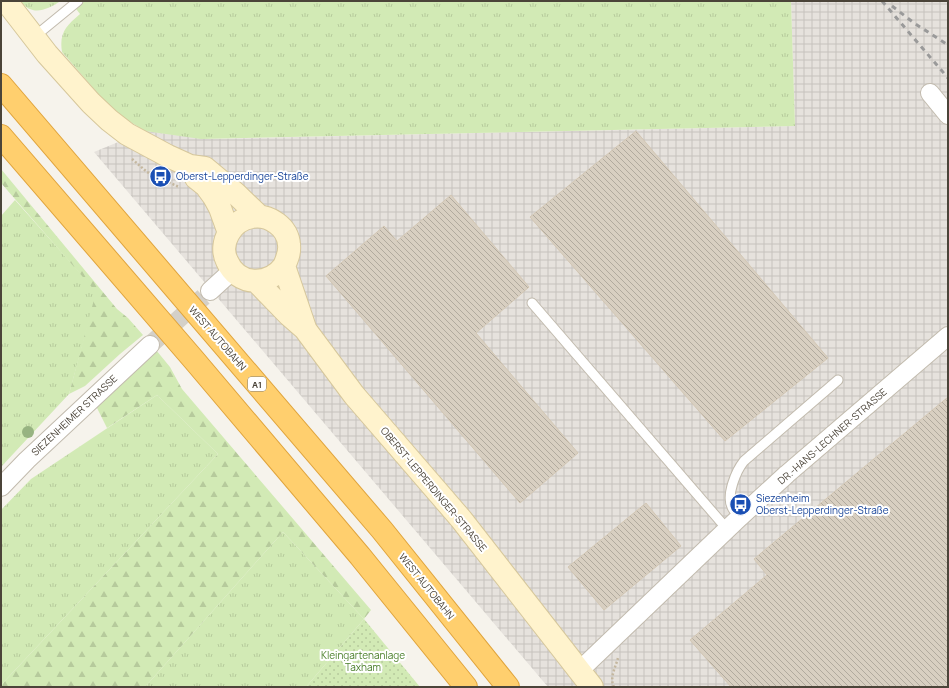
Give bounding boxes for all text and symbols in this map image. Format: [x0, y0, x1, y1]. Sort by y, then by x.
bus stop icon: Oberst-Lepperdinger-Straße [148, 163, 174, 189]
place label: Oberst-Lepperdinger-Straße [176, 169, 309, 183]
street label: WEST AUTOBAHN [186, 303, 250, 373]
street label: SIEZENHEIMER STRASSE [28, 371, 120, 459]
road number: A1 [248, 377, 266, 391]
street label: DR.-HANS-LECHNER-STRASSE [774, 384, 890, 487]
street label: OBERST-LEPPERDINGER-STRASSE [378, 424, 490, 554]
bus stop icon: Siezenheim Oberst-Lepperdinger-Straße [728, 491, 754, 517]
place label: Siezenheim Oberst-Lepperdinger-Straße [756, 491, 889, 517]
street label: WEST AUTOBAHN [396, 550, 458, 622]
park label: Kleingartenanlage Taxham [321, 648, 405, 674]

